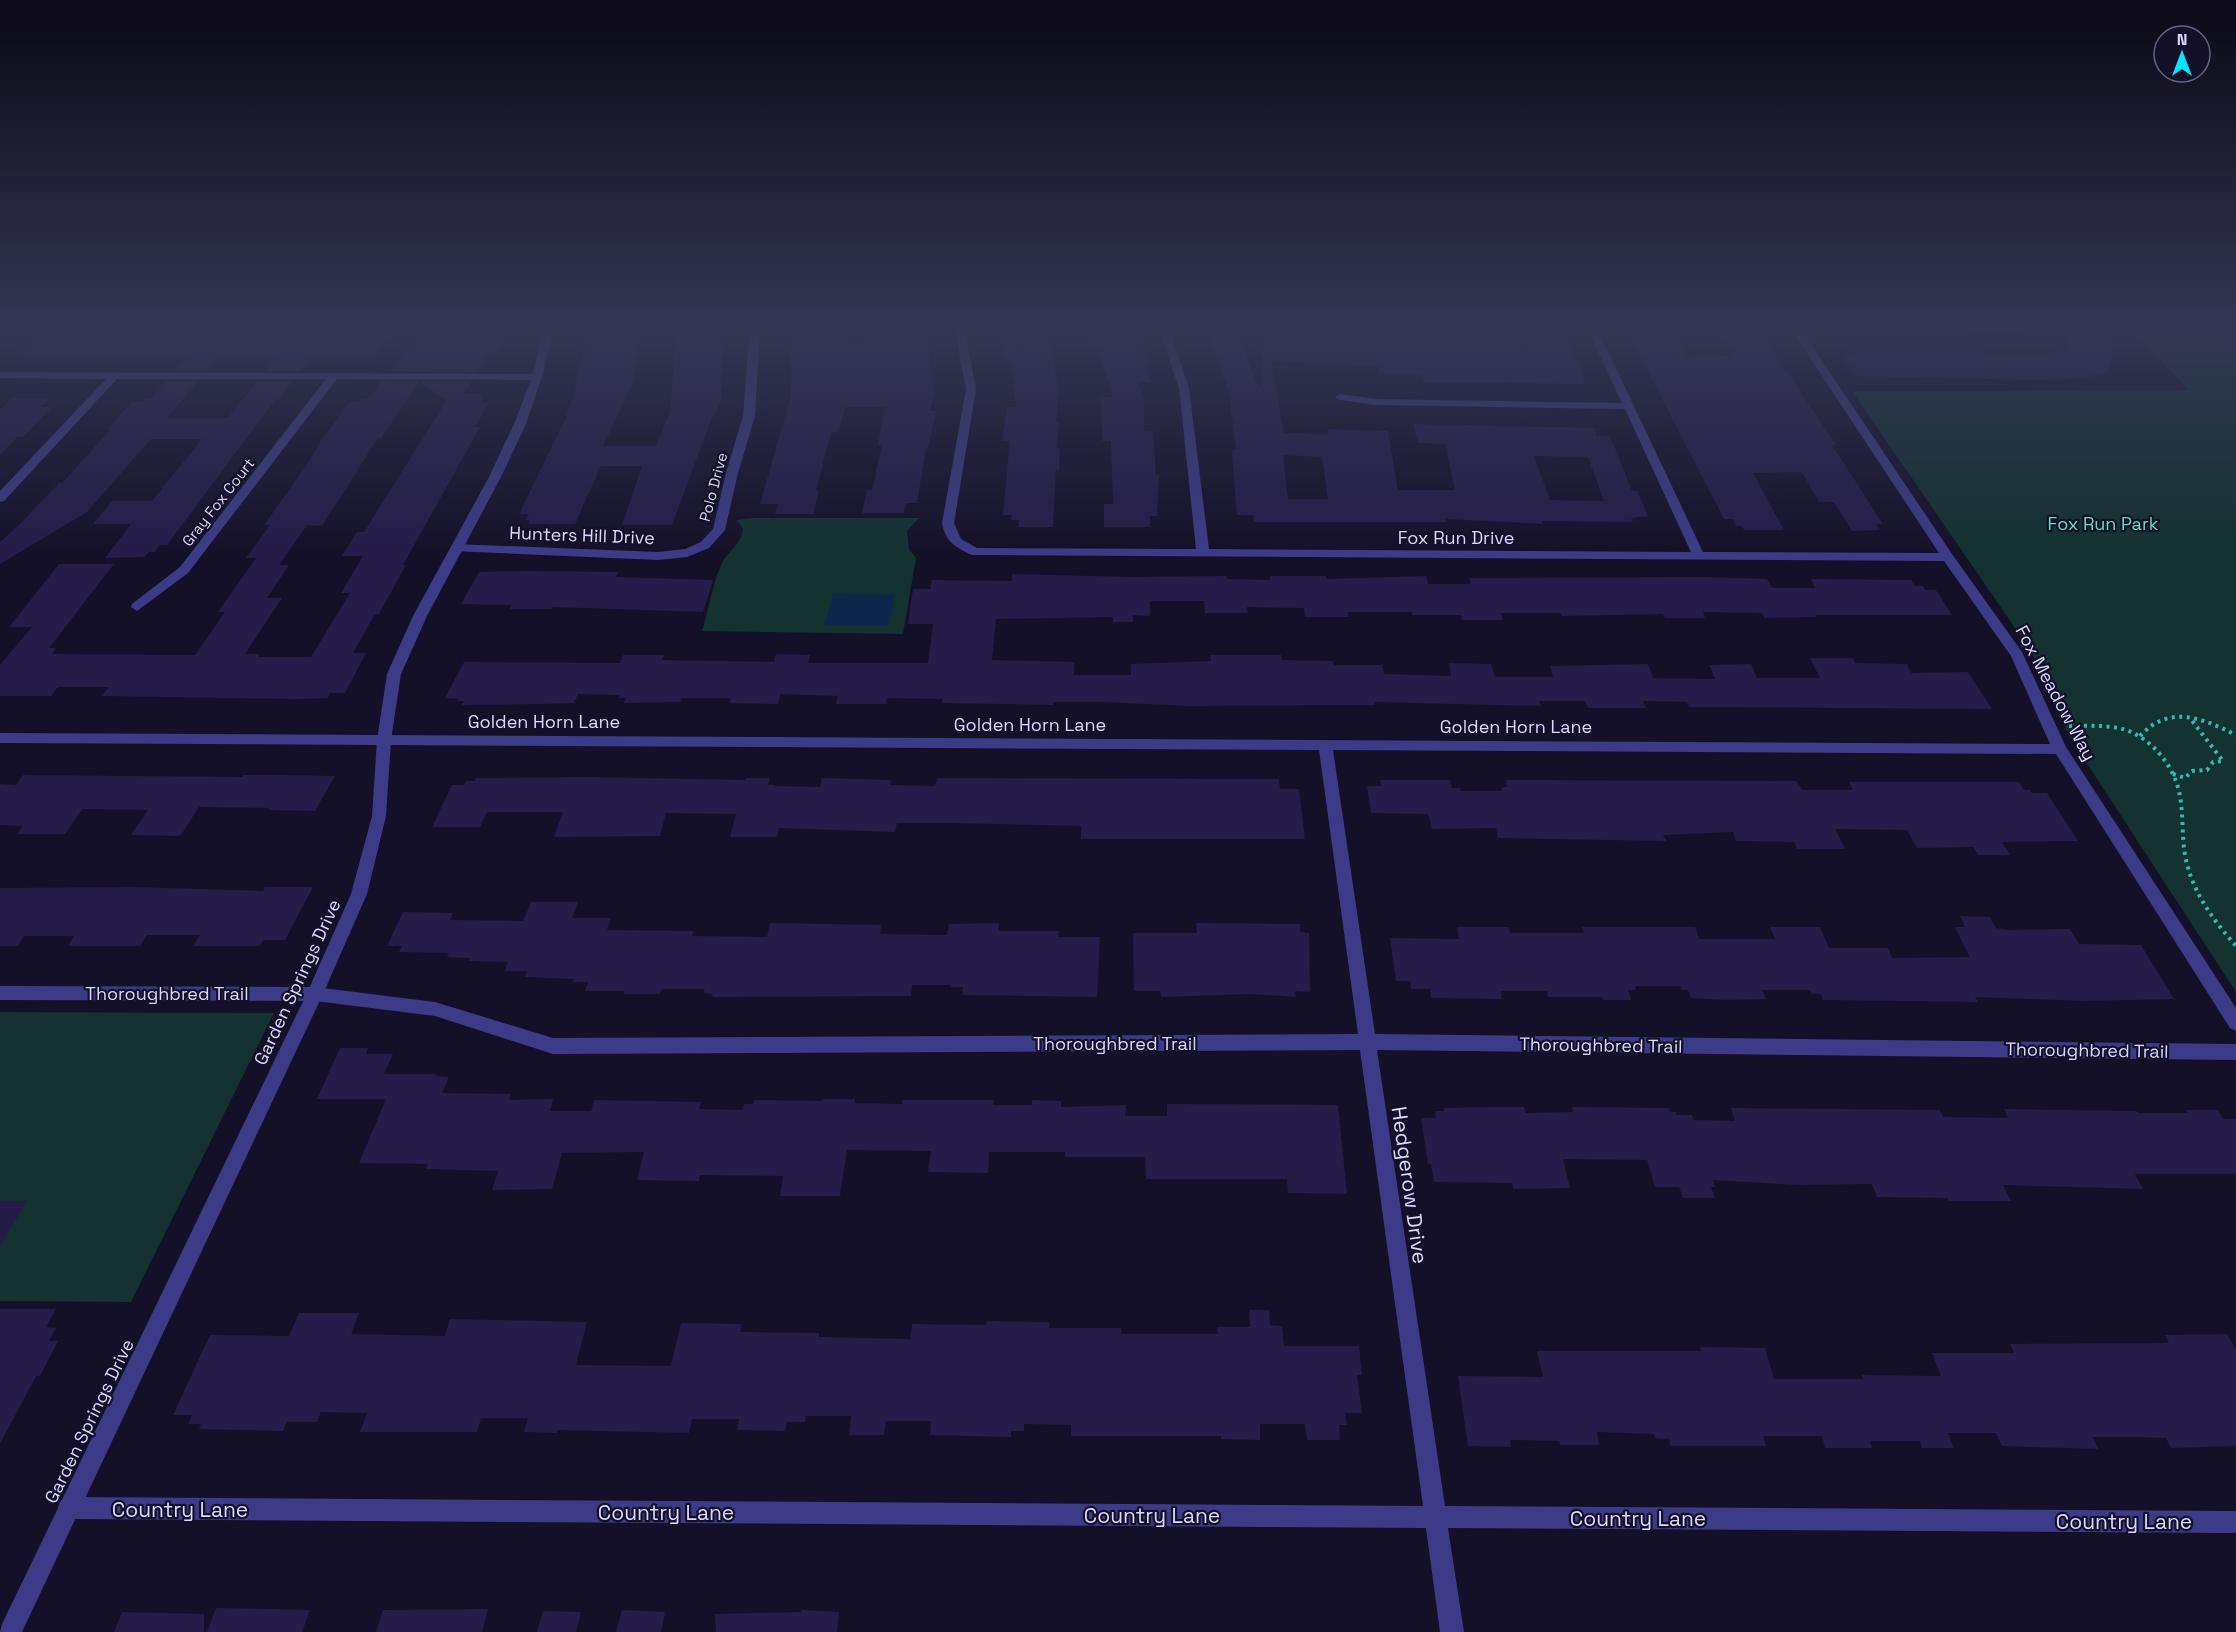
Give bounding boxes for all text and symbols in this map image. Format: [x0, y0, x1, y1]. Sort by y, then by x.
north arrow [2152, 24, 2212, 84]
text: N [2177, 29, 2187, 50]
street label: Polo Drive [695, 450, 731, 524]
street label: Gray Fox Court [178, 454, 258, 550]
park label: Fox Run Park [2048, 512, 2159, 535]
street label: Hunters Hill Drive [509, 521, 655, 549]
street label: Fox Run Drive [1398, 526, 1514, 549]
street label: Fox Meadow Way [2011, 621, 2101, 765]
street label: Golden Horn Lane [468, 710, 620, 733]
street label: Golden Horn Lane [954, 713, 1106, 736]
street label: Golden Horn Lane [1440, 715, 1592, 738]
street label: Garden Springs Drive [248, 895, 346, 1069]
street label: Thoroughbred Trail [85, 982, 249, 1005]
street label: Thoroughbred Trail [1033, 1032, 1197, 1055]
street label: Thoroughbred Trail [1519, 1032, 1683, 1058]
street label: Thoroughbred Trail [2005, 1037, 2169, 1063]
street label: Hedgerow Drive [1386, 1105, 1434, 1265]
street label: Garden Springs Drive [39, 1335, 139, 1507]
street label: Country Lane [112, 1496, 248, 1523]
street label: Country Lane [598, 1499, 734, 1526]
street label: Country Lane [1084, 1502, 1220, 1529]
street label: Country Lane [1570, 1505, 1706, 1532]
street label: Country Lane [2056, 1508, 2192, 1535]

